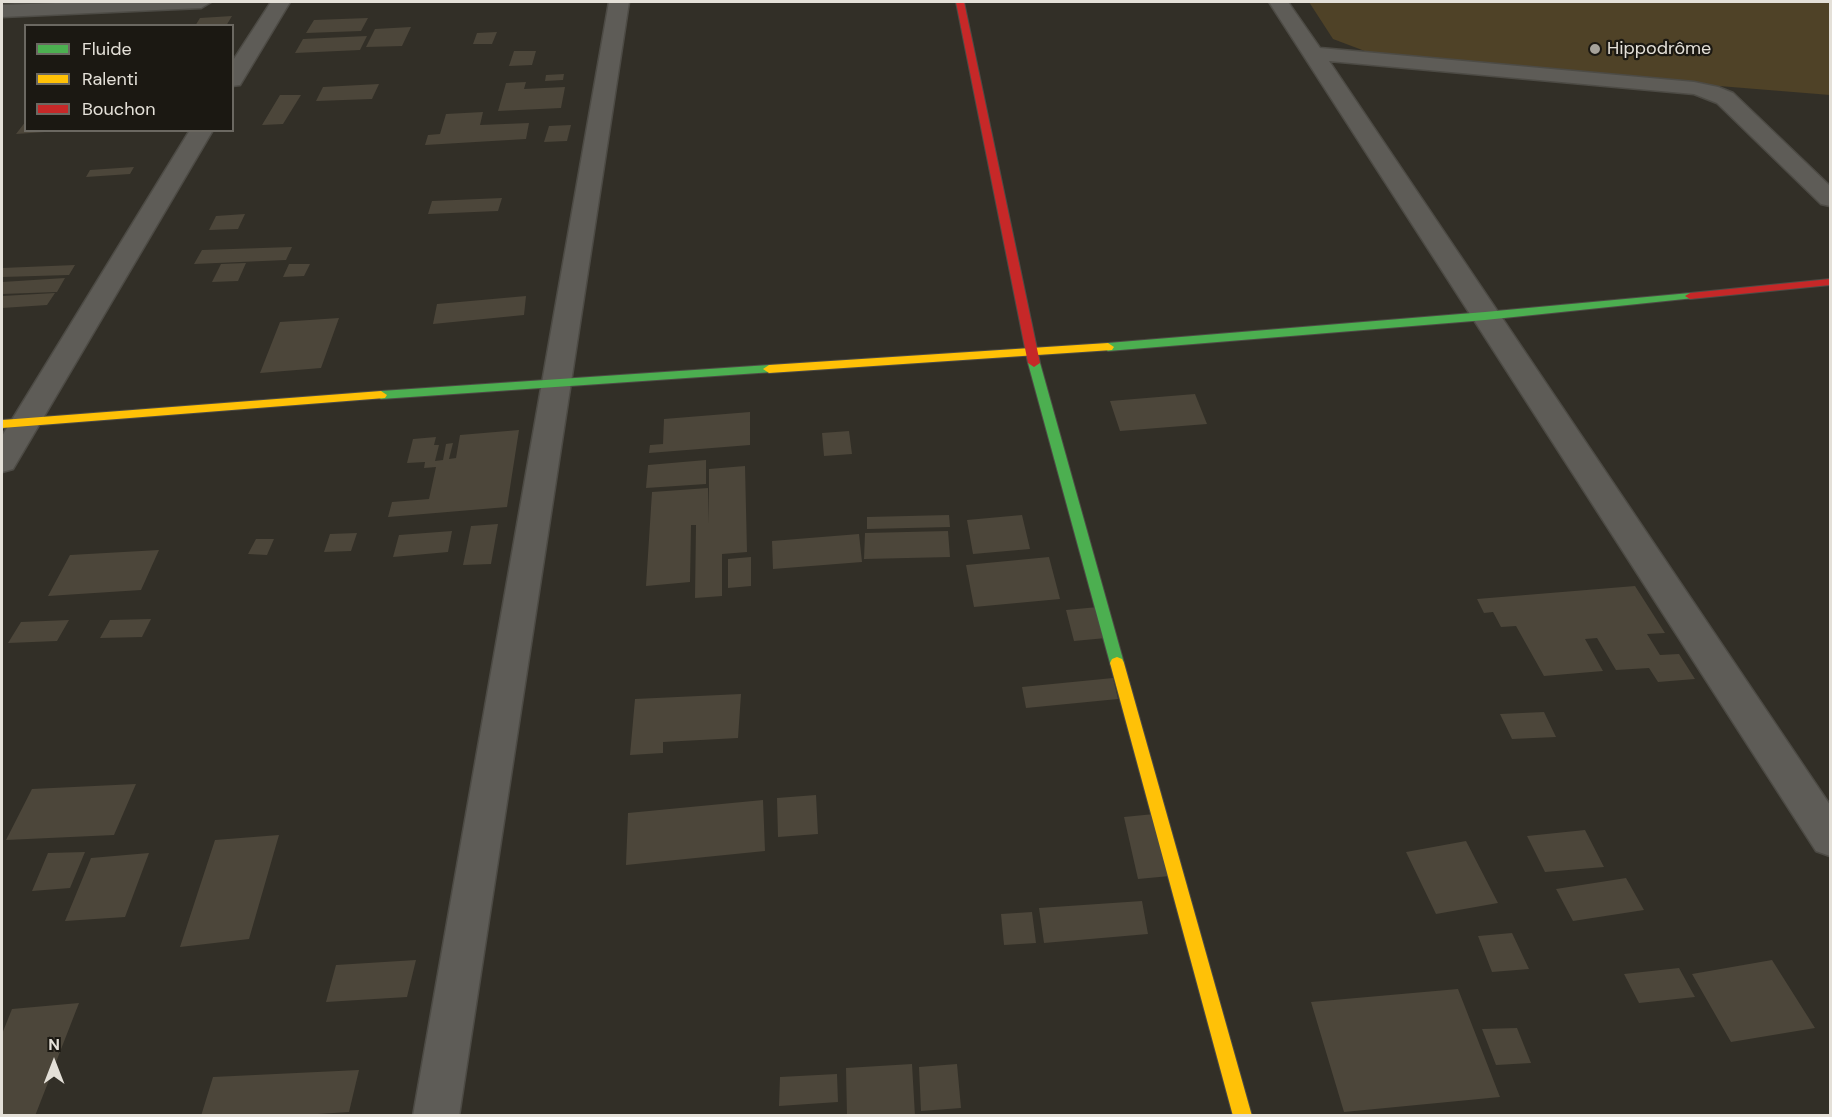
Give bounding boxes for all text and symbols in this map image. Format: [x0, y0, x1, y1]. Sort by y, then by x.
legend [24, 24, 234, 132]
text: Fluide [82, 37, 132, 61]
place label: Hippodrôme [1607, 38, 1711, 60]
marker: Hippodrôme [1588, 42, 1602, 56]
text: Ralenti [82, 67, 138, 91]
text: Bouchon [82, 97, 156, 121]
north arrow [24, 1033, 84, 1093]
text: N [48, 1034, 60, 1055]

